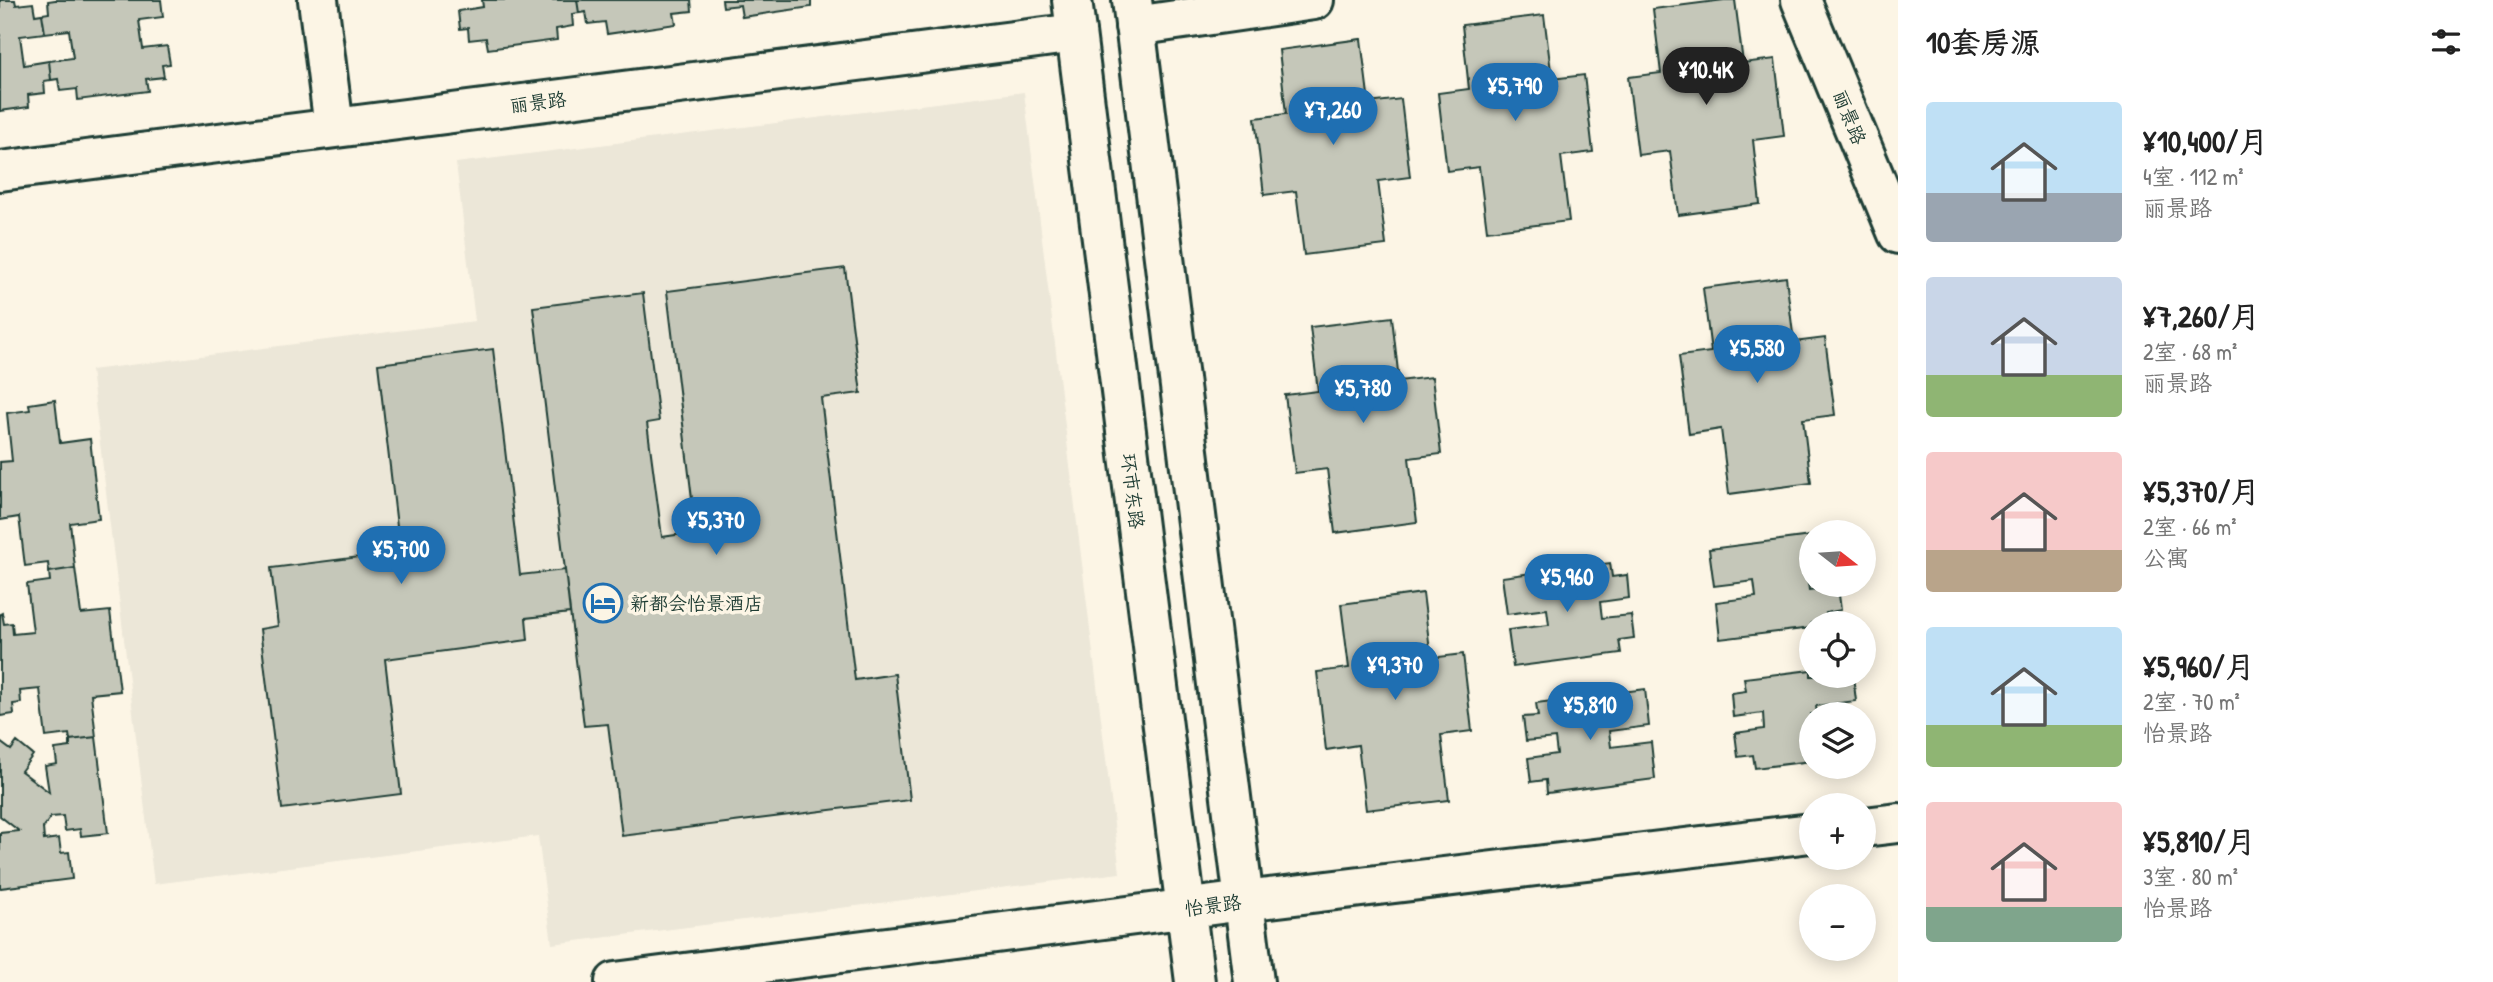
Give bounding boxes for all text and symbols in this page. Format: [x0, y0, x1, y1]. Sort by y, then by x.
text: 10套房源 [1926, 22, 2040, 62]
icon: filters [2427, 23, 2465, 61]
pin: ¥10.4K [1649, 48, 1763, 107]
text: ¥10.4K [1679, 54, 1733, 85]
pin: ¥5,790 [1458, 64, 1572, 123]
text: ¥5,790 [1487, 70, 1543, 101]
street label: 丽景路 [508, 86, 568, 118]
street label: 丽景路 [1827, 86, 1873, 148]
pin: ¥7,260 [1276, 88, 1390, 147]
text: ¥7,260 [1305, 94, 1361, 125]
text: ¥10,400/月 [2143, 121, 2268, 161]
icon: home [1982, 130, 2066, 214]
text: 4室 · 112 m² [2143, 161, 2244, 192]
text: 丽景路 [2143, 192, 2212, 223]
text: ¥7,260/月 [2143, 296, 2260, 336]
icon: home [1982, 305, 2066, 389]
pin: ¥5,580 [1700, 326, 1814, 385]
text: ¥5,580 [1729, 332, 1785, 363]
text: 2室 · 68 m² [2143, 336, 2237, 367]
pin: ¥5,780 [1306, 366, 1420, 425]
text: 丽景路 [2143, 367, 2212, 398]
text: ¥5,780 [1335, 372, 1391, 403]
street label: 环市东路 [1115, 452, 1151, 530]
text: ¥5,370/月 [2143, 471, 2260, 511]
icon: home [1982, 480, 2066, 564]
pin: ¥5,370 [659, 498, 773, 557]
text: ¥5,370 [687, 504, 745, 535]
text: 2室 · 66 m² [2143, 511, 2237, 542]
north arrow [1799, 520, 1876, 597]
map controls [1799, 520, 1876, 961]
pin: ¥5,700 [344, 526, 458, 586]
text: ¥5,700 [372, 533, 430, 564]
text: 公寓 [2143, 542, 2189, 573]
pin: ¥5,960 [1510, 554, 1624, 614]
text: ¥5,960 [1541, 561, 1593, 592]
hotel icon: 新都会怡景酒店 [582, 582, 624, 624]
place label: 新都会怡景酒店 [630, 590, 763, 616]
button: locate [1799, 611, 1876, 688]
pin: ¥9,370 [1338, 642, 1452, 702]
text: ¥5,960/月 [2143, 646, 2255, 686]
text: ¥9,370 [1367, 649, 1423, 680]
icon: home [1982, 655, 2066, 739]
pin: ¥5,810 [1533, 682, 1647, 742]
text: 2室 · 70 m² [2143, 686, 2240, 717]
text: ¥5,810 [1563, 689, 1617, 720]
button: layers [1799, 702, 1876, 779]
text: 怡景路 [2143, 717, 2212, 748]
button: + [1799, 793, 1876, 870]
text: ¥5,810/月 [2143, 821, 2256, 861]
icon: home [1982, 830, 2066, 914]
text: 3室 · 80 m² [2143, 861, 2238, 892]
button: − [1799, 884, 1876, 961]
street label: 怡景路 [1183, 889, 1243, 921]
text: 怡景路 [2143, 892, 2212, 923]

